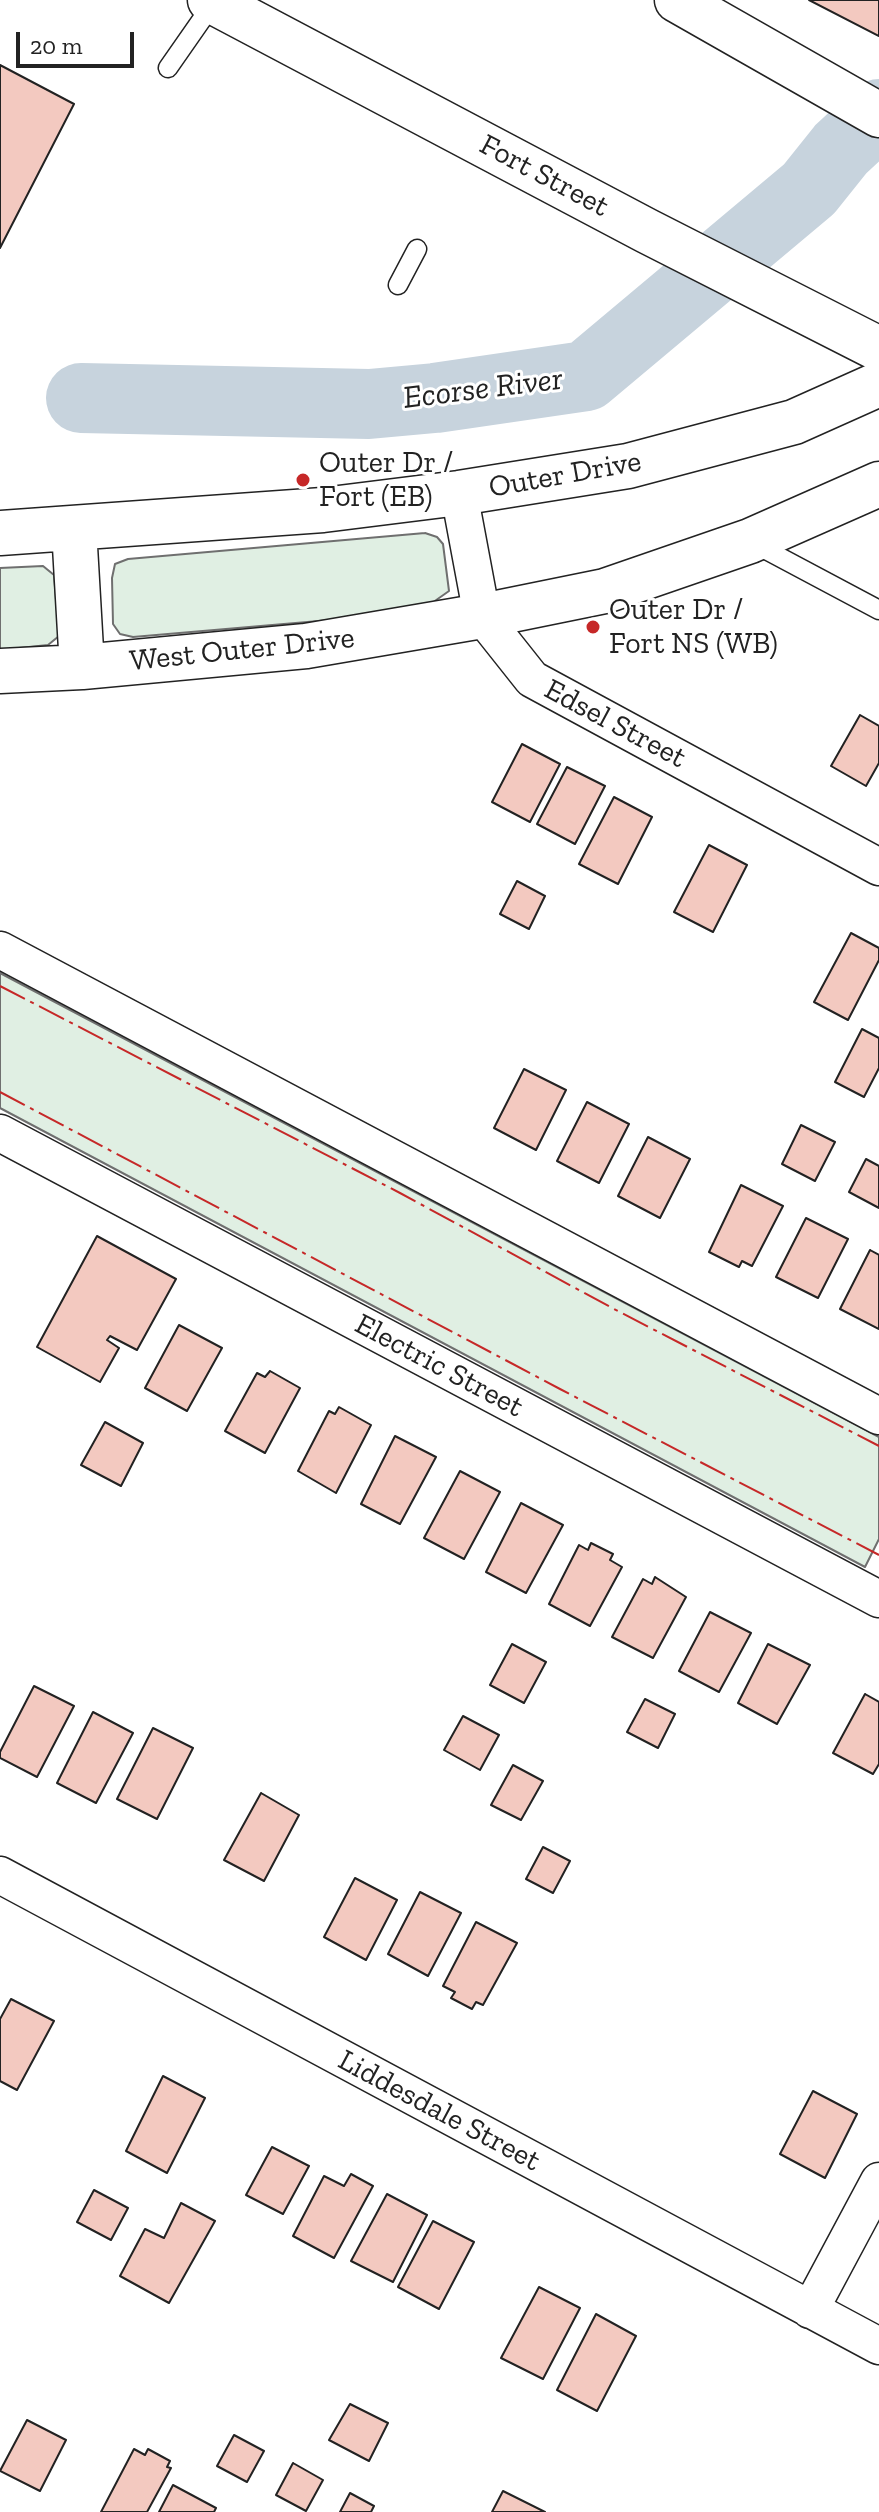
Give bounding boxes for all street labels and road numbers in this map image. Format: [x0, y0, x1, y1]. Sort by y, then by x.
street label: Fort Street [473, 127, 615, 225]
street label: Outer Drive [486, 444, 644, 506]
street label: West Outer Drive [128, 620, 356, 680]
street label: Edsel Street [538, 672, 692, 776]
street label: Electric Street [349, 1307, 529, 1425]
street label: Liddesdale Street [332, 2043, 546, 2179]

